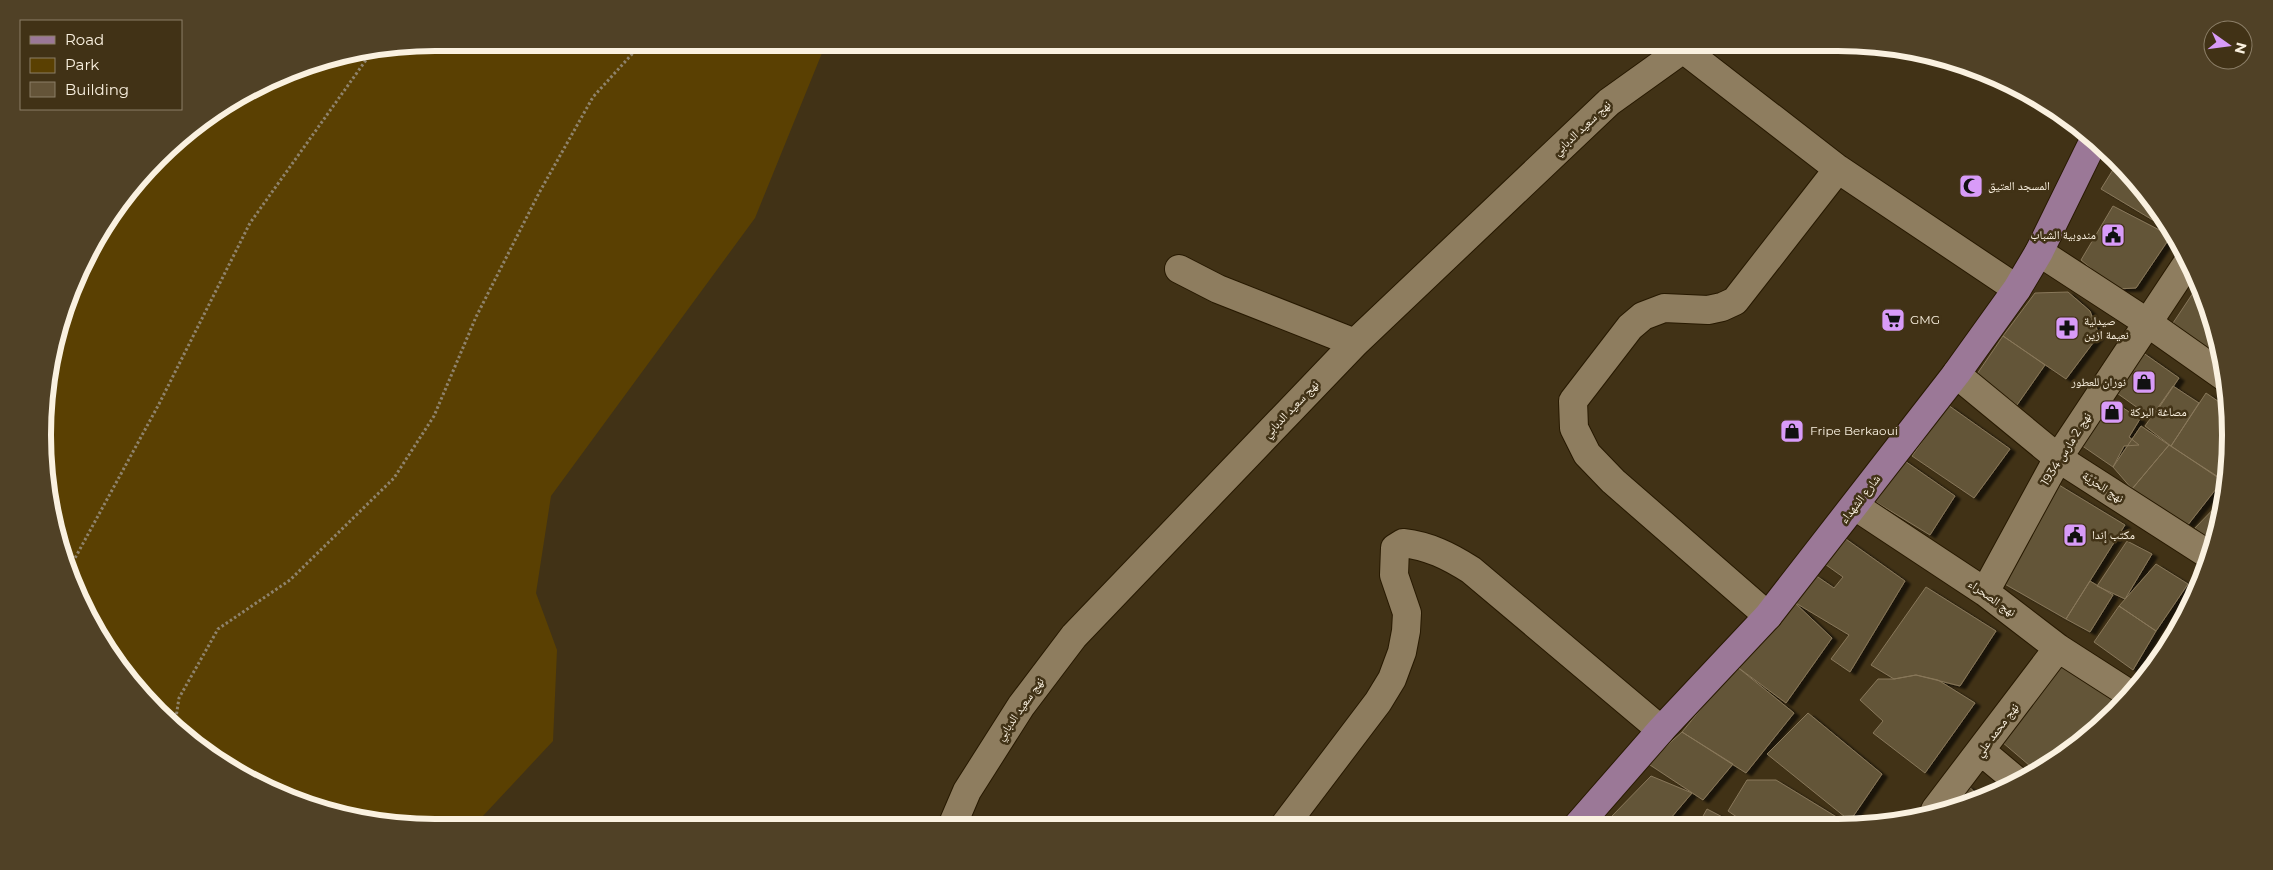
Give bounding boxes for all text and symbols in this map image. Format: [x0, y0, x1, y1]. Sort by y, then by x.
legend [20, 20, 182, 110]
north arrow [2203, 20, 2253, 70]
text: Road [65, 30, 104, 49]
text: N [2231, 40, 2251, 56]
text: Park [65, 55, 99, 74]
text: Building [65, 80, 129, 99]
street label: نهج سعيد الدبابي [1549, 97, 1616, 161]
mosque icon: المسجد العتيق [1958, 173, 1984, 199]
place label: المسجد العتيق [1988, 178, 2050, 193]
public building icon: مندوبية الشباب [2100, 222, 2126, 248]
place label: مندوبية الشباب [2030, 227, 2096, 242]
supermarket icon: GMG [1880, 307, 1906, 333]
place label: GMG [1910, 312, 1940, 327]
place label: صيدلية نعيمة ازين [2084, 313, 2129, 342]
pharmacy icon: صيدلية نعيمة ازين [2054, 315, 2080, 341]
shop icon: نوران للعطور [2131, 369, 2157, 395]
place label: نوران للعطور [2070, 374, 2126, 389]
street label: نهج سعيد الدبابي [1260, 377, 1324, 443]
shop icon: مصاغة البركة [2099, 399, 2125, 425]
place label: مصاغة البركة [2130, 404, 2187, 419]
street label: نهج 2 مارس 1934 [2037, 409, 2094, 488]
shop icon: Fripe Berkaoui [1779, 418, 1805, 444]
place label: Fripe Berkaoui [1810, 423, 1898, 438]
street label: نهج الحرّيّة [2079, 468, 2127, 506]
street label: شارع الشهداء [1836, 471, 1884, 527]
public building icon: مكتب إندا [2062, 522, 2088, 548]
place label: مكتب إندا [2092, 527, 2135, 543]
street label: نهج الصحراء [1966, 576, 2019, 619]
street label: نهج سعيد الدبابي [992, 674, 1049, 745]
street label: نهج محمد علي [1971, 700, 2024, 761]

